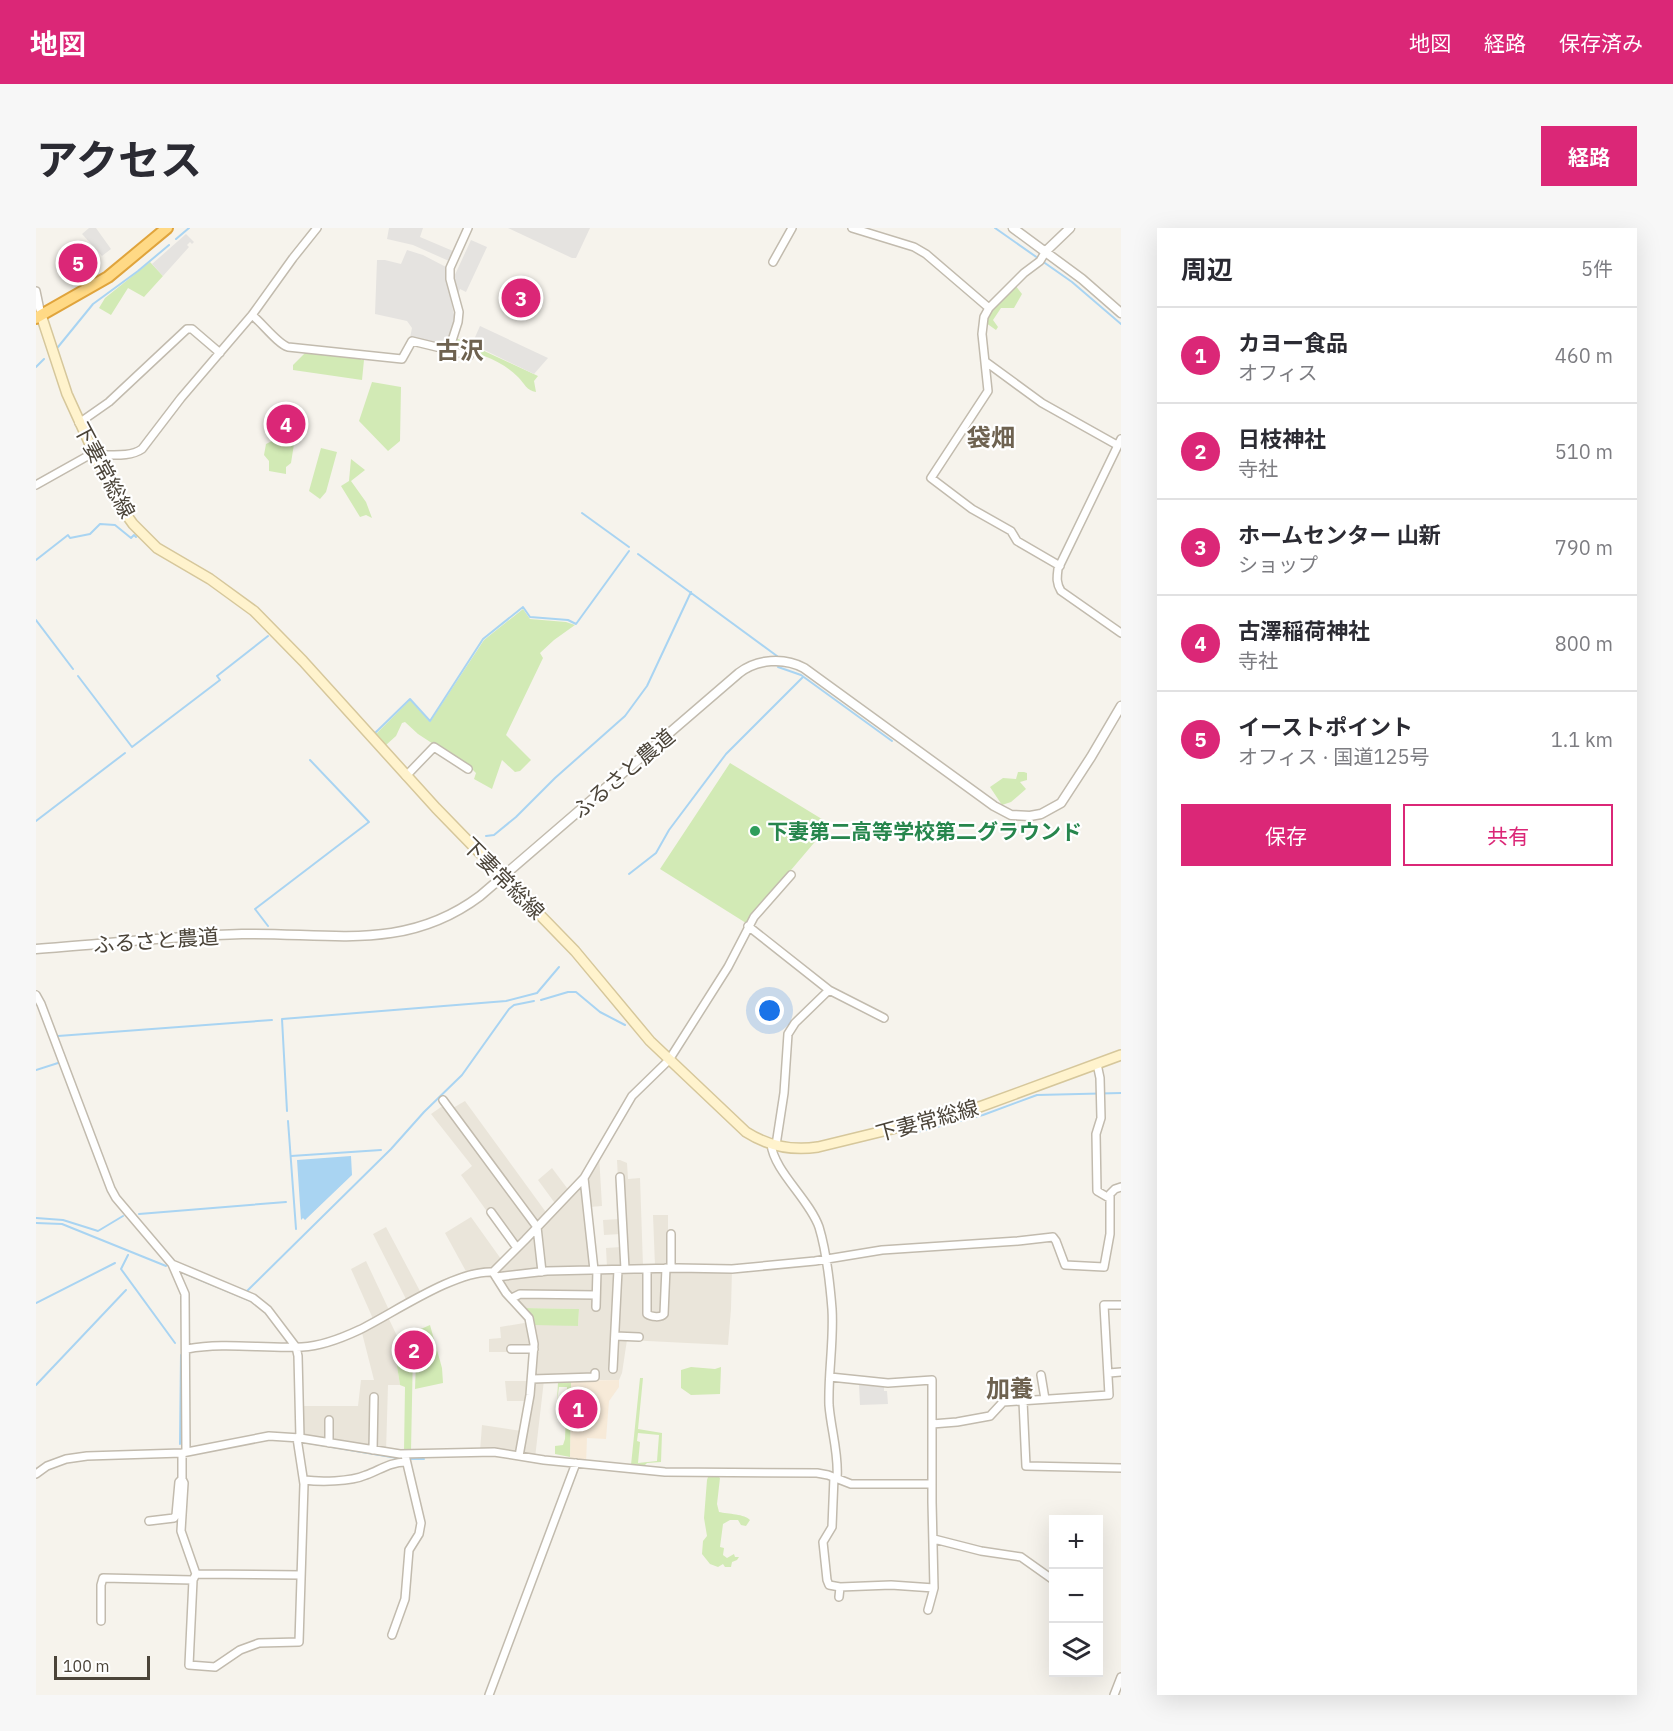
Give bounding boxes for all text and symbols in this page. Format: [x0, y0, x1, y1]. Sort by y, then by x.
text: 地図 [30, 25, 86, 62]
text: 地図 [1409, 29, 1451, 57]
text: 経路 [1484, 29, 1526, 57]
text: 保存済み [1559, 29, 1643, 57]
button: 経路 [1541, 126, 1637, 186]
text: アクセス [36, 132, 202, 187]
pin: 5 [58, 240, 98, 285]
text: 周辺 [1181, 252, 1233, 286]
text: 5件 [1581, 255, 1613, 282]
pin: 3 [502, 276, 540, 320]
text: カヨー食品 [1238, 328, 1348, 357]
district label: 古沢 [436, 334, 484, 366]
text: 1 [1195, 342, 1207, 369]
text: 460 m [1555, 342, 1613, 369]
text: オフィス [1238, 359, 1318, 386]
pin: 4 [266, 402, 306, 446]
street label: 下妻常総線 [68, 417, 142, 523]
district label: 袋畑 [966, 421, 1015, 453]
text: 日枝神社 [1238, 424, 1326, 453]
text: 2 [1195, 438, 1207, 465]
text: 510 m [1555, 438, 1613, 465]
text: 寺社 [1238, 455, 1278, 482]
text: ホームセンター 山新 [1238, 520, 1441, 549]
text: 3 [1195, 534, 1207, 561]
text: 790 m [1555, 534, 1613, 561]
text: ショップ [1238, 551, 1318, 578]
text: 古澤稲荷神社 [1238, 616, 1370, 645]
text: 4 [1195, 630, 1207, 657]
text: 800 m [1555, 630, 1613, 657]
text: 寺社 [1238, 647, 1278, 674]
text: イーストポイント [1238, 712, 1413, 741]
street label: ふるさと農道 [566, 722, 680, 824]
text: 5 [1195, 726, 1207, 753]
text: 1.1 km [1551, 726, 1613, 753]
text: オフィス · 国道125号 [1238, 743, 1430, 770]
button: 保存 [1181, 804, 1391, 866]
button: 共有 [1403, 804, 1613, 866]
place label: 下妻第二高等学校第二グラウンド [767, 817, 1082, 845]
marker: 下妻第二高等学校第二グラウンド [748, 824, 762, 838]
street label: 下妻常総線 [457, 831, 551, 925]
street label: ふるさと農道 [92, 922, 220, 958]
your location [755, 996, 784, 1025]
street label: 下妻常総線 [873, 1093, 981, 1147]
pin: 2 [394, 1328, 434, 1372]
district label: 加養 [986, 1372, 1034, 1404]
pin: 1 [558, 1386, 598, 1432]
map controls [1049, 1515, 1103, 1677]
button: + [1049, 1515, 1103, 1569]
button: − [1049, 1569, 1103, 1623]
button: layers [1049, 1623, 1103, 1677]
scale bar [54, 1653, 150, 1680]
text: 100 m [63, 1656, 110, 1676]

